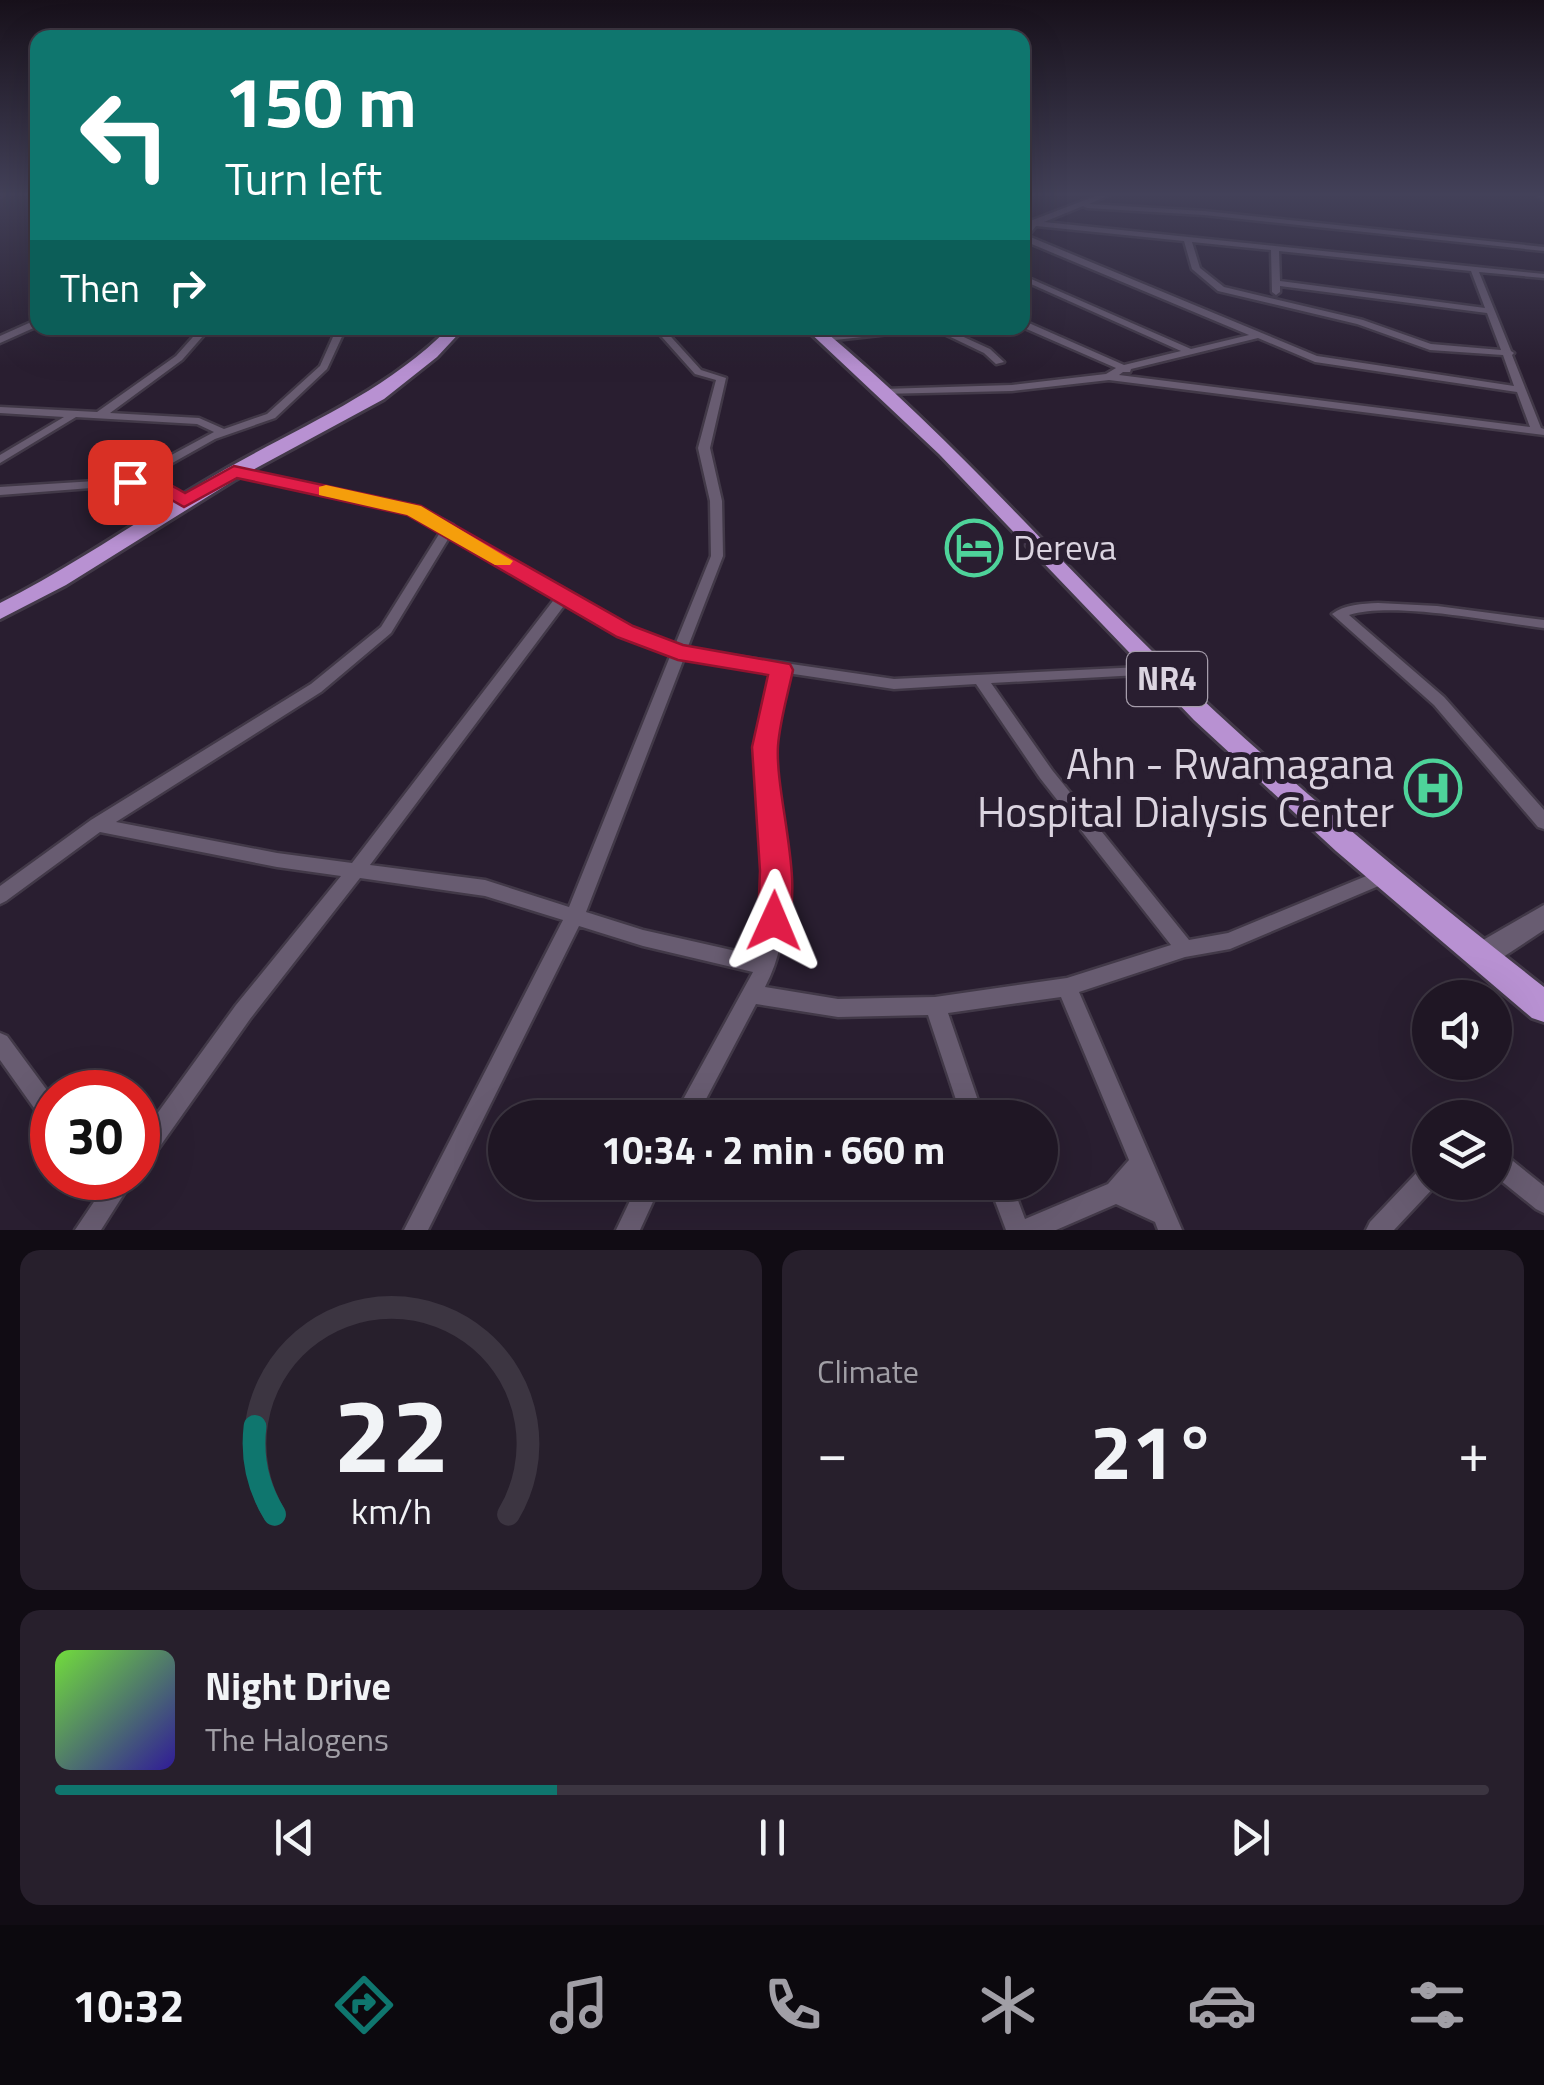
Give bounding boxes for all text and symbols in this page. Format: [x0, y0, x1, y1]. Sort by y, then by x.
text: 150 m [225, 48, 417, 154]
icon: left [60, 70, 190, 200]
text: Turn left [225, 144, 382, 212]
text: Then [60, 259, 140, 317]
icon: right [160, 260, 215, 315]
pin [88, 440, 173, 525]
icon: arrive [103, 455, 158, 510]
hotel icon: Dereva [944, 518, 1004, 578]
place label: Dereva [1013, 520, 1117, 574]
road number: NR4 [1127, 652, 1207, 706]
place label: Ahn - Rwamagana Hospital Dialysis Center [977, 731, 1394, 843]
hospital icon: Ahn - Rwamagana Hospital Dialysis Center [1403, 758, 1463, 818]
position arrow [722, 869, 826, 973]
map controls [1412, 980, 1512, 1200]
button: sound [1412, 980, 1512, 1080]
speed limit sign: 30 [30, 1070, 160, 1200]
button: layers [1412, 1100, 1512, 1200]
text: 10:34 · 2 min · 660 m [601, 1121, 945, 1179]
text: Climate [817, 1347, 919, 1395]
text: 22 [333, 1354, 449, 1512]
text: 21° [1090, 1394, 1216, 1508]
text: − [817, 1410, 848, 1493]
text: + [1458, 1410, 1489, 1493]
text: km/h [351, 1483, 431, 1538]
text: Night Drive [205, 1657, 391, 1715]
text: The Halogens [205, 1715, 389, 1763]
icon: previous [267, 1810, 322, 1865]
icon: pause [745, 1810, 800, 1865]
icon: next [1223, 1810, 1278, 1865]
icon: directions [329, 1970, 399, 2040]
icon: music [544, 1970, 614, 2040]
icon: phone [758, 1970, 828, 2040]
icon: climate [973, 1970, 1043, 2040]
icon: car [1187, 1970, 1257, 2040]
icon: filters [1402, 1970, 1472, 2040]
text: 10:32 [72, 1971, 185, 2039]

